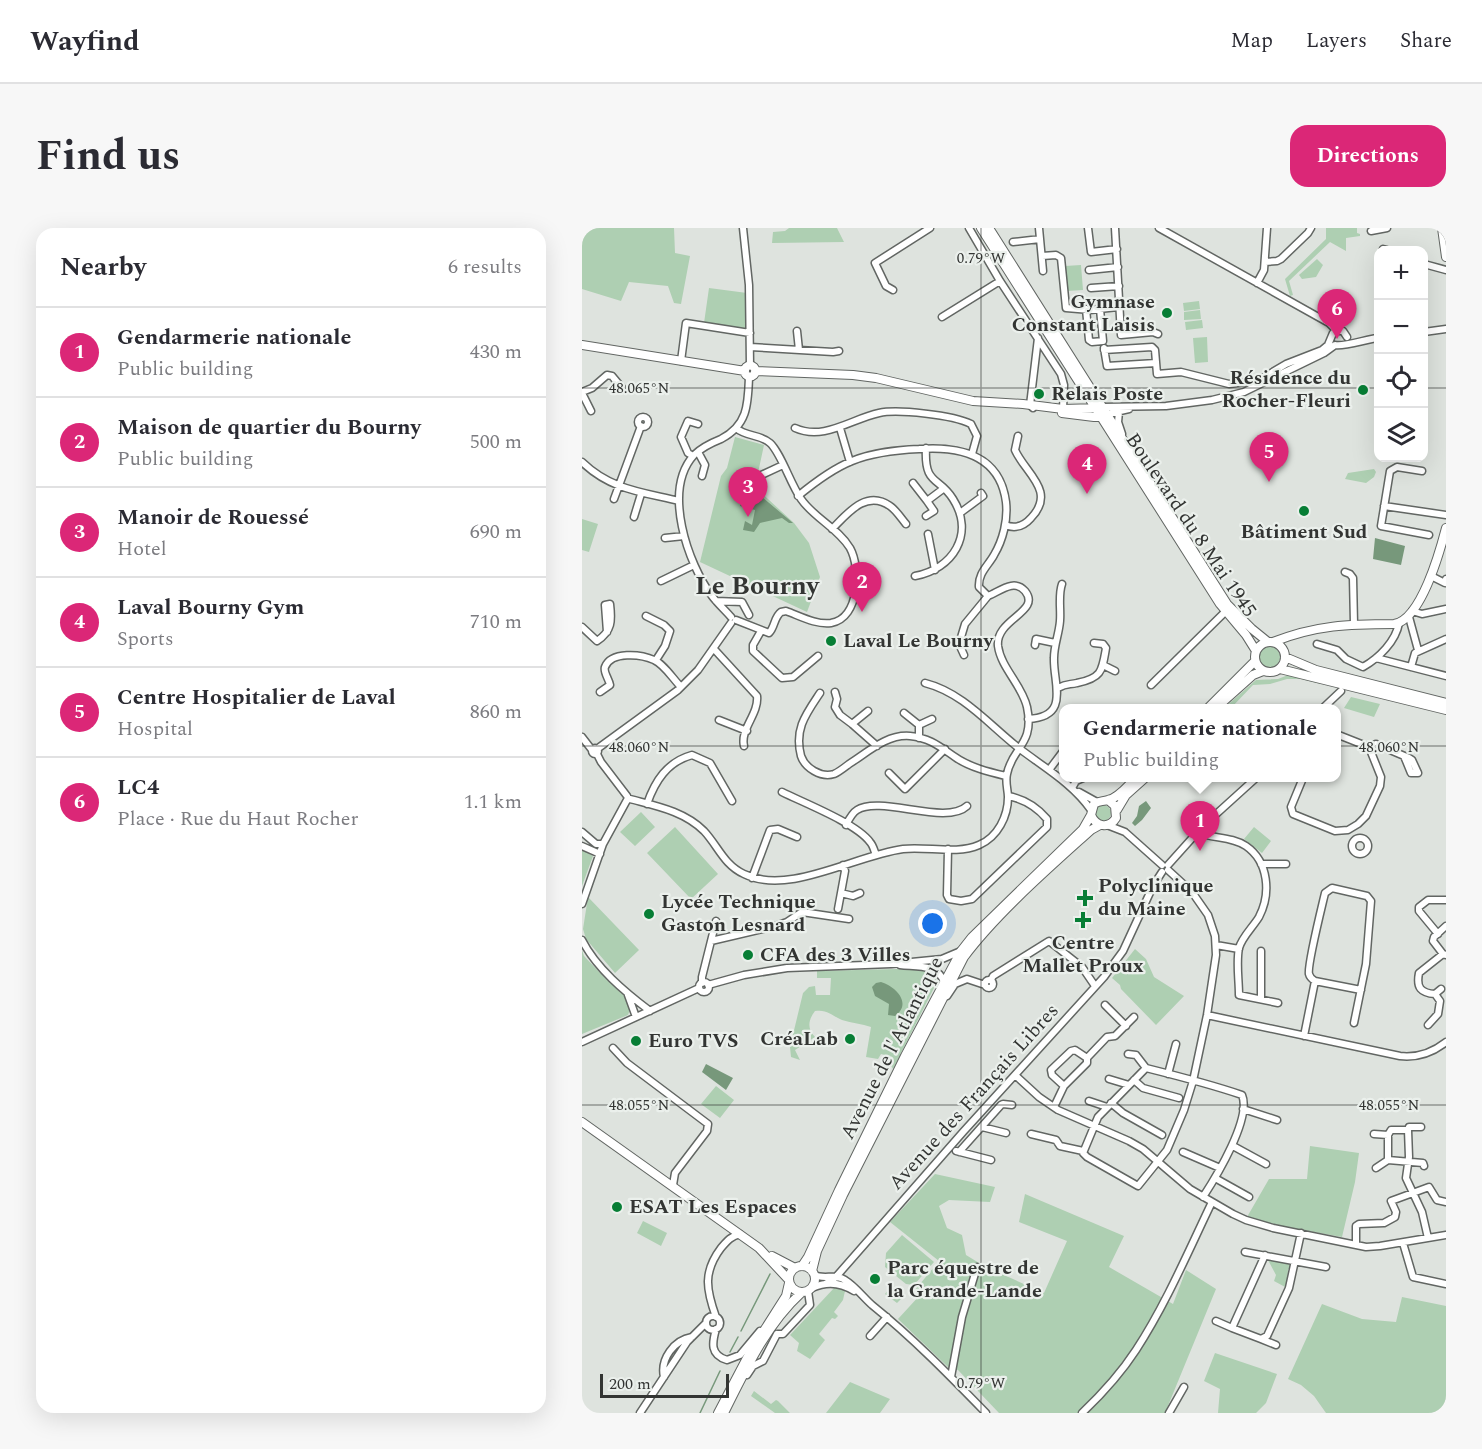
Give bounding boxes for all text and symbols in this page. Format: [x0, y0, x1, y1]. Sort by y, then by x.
text: Wayfind [30, 20, 139, 63]
text: Map [1231, 25, 1273, 57]
text: Layers [1306, 25, 1367, 57]
text: Share [1400, 25, 1452, 57]
text: Find us [36, 125, 180, 188]
button: Directions [1290, 125, 1446, 187]
map controls [1374, 246, 1428, 462]
button: + [1374, 246, 1428, 300]
text: Nearby [60, 247, 146, 287]
text: 0.79°W [957, 247, 1006, 270]
text: 6 results [448, 252, 522, 282]
place label: Gymnase Constant Laisis [1012, 287, 1155, 340]
pin: 6 [1318, 290, 1356, 339]
button: − [1374, 300, 1428, 354]
marker: Gymnase Constant Laisis [1160, 306, 1174, 320]
text: Gendarmerie nationale [117, 321, 351, 354]
text: 1 [74, 337, 85, 367]
text: 430 m [470, 337, 522, 367]
text: Public building [117, 354, 253, 384]
button: locate [1374, 354, 1428, 408]
place label: Résidence du Rocher-Fleuri [1222, 363, 1351, 416]
text: 48.065°N [609, 377, 669, 400]
place label: Relais Poste [1051, 379, 1163, 409]
marker: Résidence du Rocher-Fleuri [1356, 383, 1370, 397]
marker: Relais Poste [1032, 387, 1046, 401]
button: layers [1374, 408, 1428, 462]
text: Maison de quartier du Bourny [117, 411, 421, 444]
text: 2 [74, 427, 85, 457]
text: 500 m [470, 427, 522, 457]
street label: Boulevard du 8 Mai 1945 [1118, 427, 1264, 623]
pin: 5 [1250, 432, 1288, 482]
text: Public building [117, 444, 253, 474]
pin: 4 [1068, 444, 1106, 494]
pin: 3 [728, 468, 768, 517]
text: Manoir de Rouessé [117, 501, 309, 534]
marker: Bâtiment Sud [1297, 504, 1311, 518]
text: 3 [74, 517, 85, 547]
text: 690 m [470, 517, 522, 547]
place label: Bâtiment Sud [1241, 517, 1368, 547]
text: Hotel [117, 534, 167, 564]
pin: 2 [842, 562, 882, 612]
district label: Le Bourny [695, 566, 821, 606]
text: Laval Bourny Gym [117, 591, 304, 624]
text: 4 [74, 607, 85, 637]
text: 710 m [470, 607, 522, 637]
text: Sports [117, 624, 174, 654]
place label: Laval Le Bourny [843, 626, 994, 656]
marker: Laval Le Bourny [824, 634, 838, 648]
text: Centre Hospitalier de Laval [117, 681, 396, 714]
text: 5 [74, 697, 85, 727]
text: 860 m [470, 697, 522, 727]
popup [1059, 704, 1341, 782]
text: Gendarmerie nationale [1083, 712, 1317, 745]
text: Hospital [117, 714, 193, 744]
text: 48.060°N [609, 736, 669, 759]
text: 48.060°N [1359, 736, 1419, 759]
text: Public building [1083, 745, 1219, 775]
text: LC4 [117, 771, 159, 804]
text: 6 [74, 787, 85, 817]
text: 1.1 km [464, 787, 522, 817]
pin: 1 [1180, 802, 1220, 851]
text: Place · Rue du Haut Rocher [117, 804, 358, 834]
place label: Polyclinique du Maine [1098, 871, 1214, 924]
place label: Lycée Technique Gaston Lesnard [661, 887, 816, 940]
marker: Polyclinique du Maine [1076, 889, 1094, 907]
marker: Lycée Technique Gaston Lesnard [642, 907, 656, 921]
your location [918, 909, 947, 938]
marker: Centre Mallet Proux [1074, 911, 1092, 929]
place label: Centre Mallet Proux [1022, 928, 1144, 981]
place label: CFA des 3 Villes [760, 940, 910, 970]
marker: CFA des 3 Villes [741, 948, 755, 962]
street label: Avenue de l'Atlantique [833, 951, 951, 1145]
street label: Avenue des Français Libres [882, 997, 1066, 1197]
place label: CréaLab [760, 1024, 838, 1054]
place label: Euro TVS [648, 1026, 738, 1056]
marker: CréaLab [843, 1032, 857, 1046]
marker: Euro TVS [629, 1034, 643, 1048]
text: 48.055°N [609, 1094, 669, 1117]
text: 48.055°N [1359, 1094, 1419, 1117]
place label: ESAT Les Espaces [629, 1192, 797, 1222]
marker: ESAT Les Espaces [610, 1200, 624, 1214]
place label: Parc équestre de la Grande-Lande [887, 1253, 1042, 1306]
marker: Parc équestre de la Grande-Lande [868, 1272, 882, 1286]
scale bar [600, 1371, 729, 1398]
text: 200 m [609, 1372, 651, 1396]
text: 0.79°W [957, 1372, 1006, 1395]

